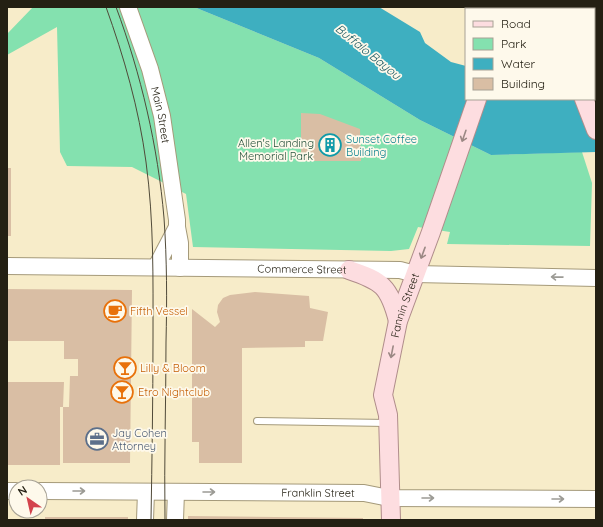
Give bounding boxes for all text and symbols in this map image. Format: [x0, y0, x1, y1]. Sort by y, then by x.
legend [465, 8, 595, 100]
text: Road [501, 16, 531, 31]
water label: Buffalo Bayou [333, 21, 405, 83]
text: Park [501, 36, 526, 51]
text: Water [501, 56, 536, 71]
text: Building [501, 76, 545, 91]
street label: Main Street [148, 85, 173, 144]
one-way arrow [460, 129, 467, 142]
building icon: Sunset Coffee Building [317, 132, 343, 158]
place label: Sunset Coffee Building [346, 132, 417, 159]
park label: Allen's Landing Memorial Park [238, 136, 314, 163]
one-way arrow [419, 247, 427, 259]
street label: Commerce Street [257, 262, 347, 276]
street label: Fannin Street [388, 271, 422, 339]
one-way arrow [551, 273, 564, 281]
cafe icon: Fifth Vessel [102, 298, 128, 324]
place label: Fifth Vessel [130, 304, 188, 318]
one-way arrow [387, 345, 395, 358]
bar icon: Lilly & Bloom [112, 355, 138, 381]
place label: Lilly & Bloom [140, 361, 206, 375]
bar icon: Etro Nightclub [109, 379, 135, 405]
place label: Etro Nightclub [138, 385, 210, 399]
office icon: Jay Cohen Attorney [84, 426, 110, 452]
place label: Jay Cohen Attorney [112, 426, 167, 453]
north arrow [8, 479, 48, 519]
text: N [15, 483, 30, 499]
street label: Franklin Street [281, 485, 355, 500]
one-way arrow [72, 487, 85, 495]
one-way arrow [202, 488, 215, 496]
one-way arrow [421, 494, 434, 502]
one-way arrow [551, 495, 564, 503]

